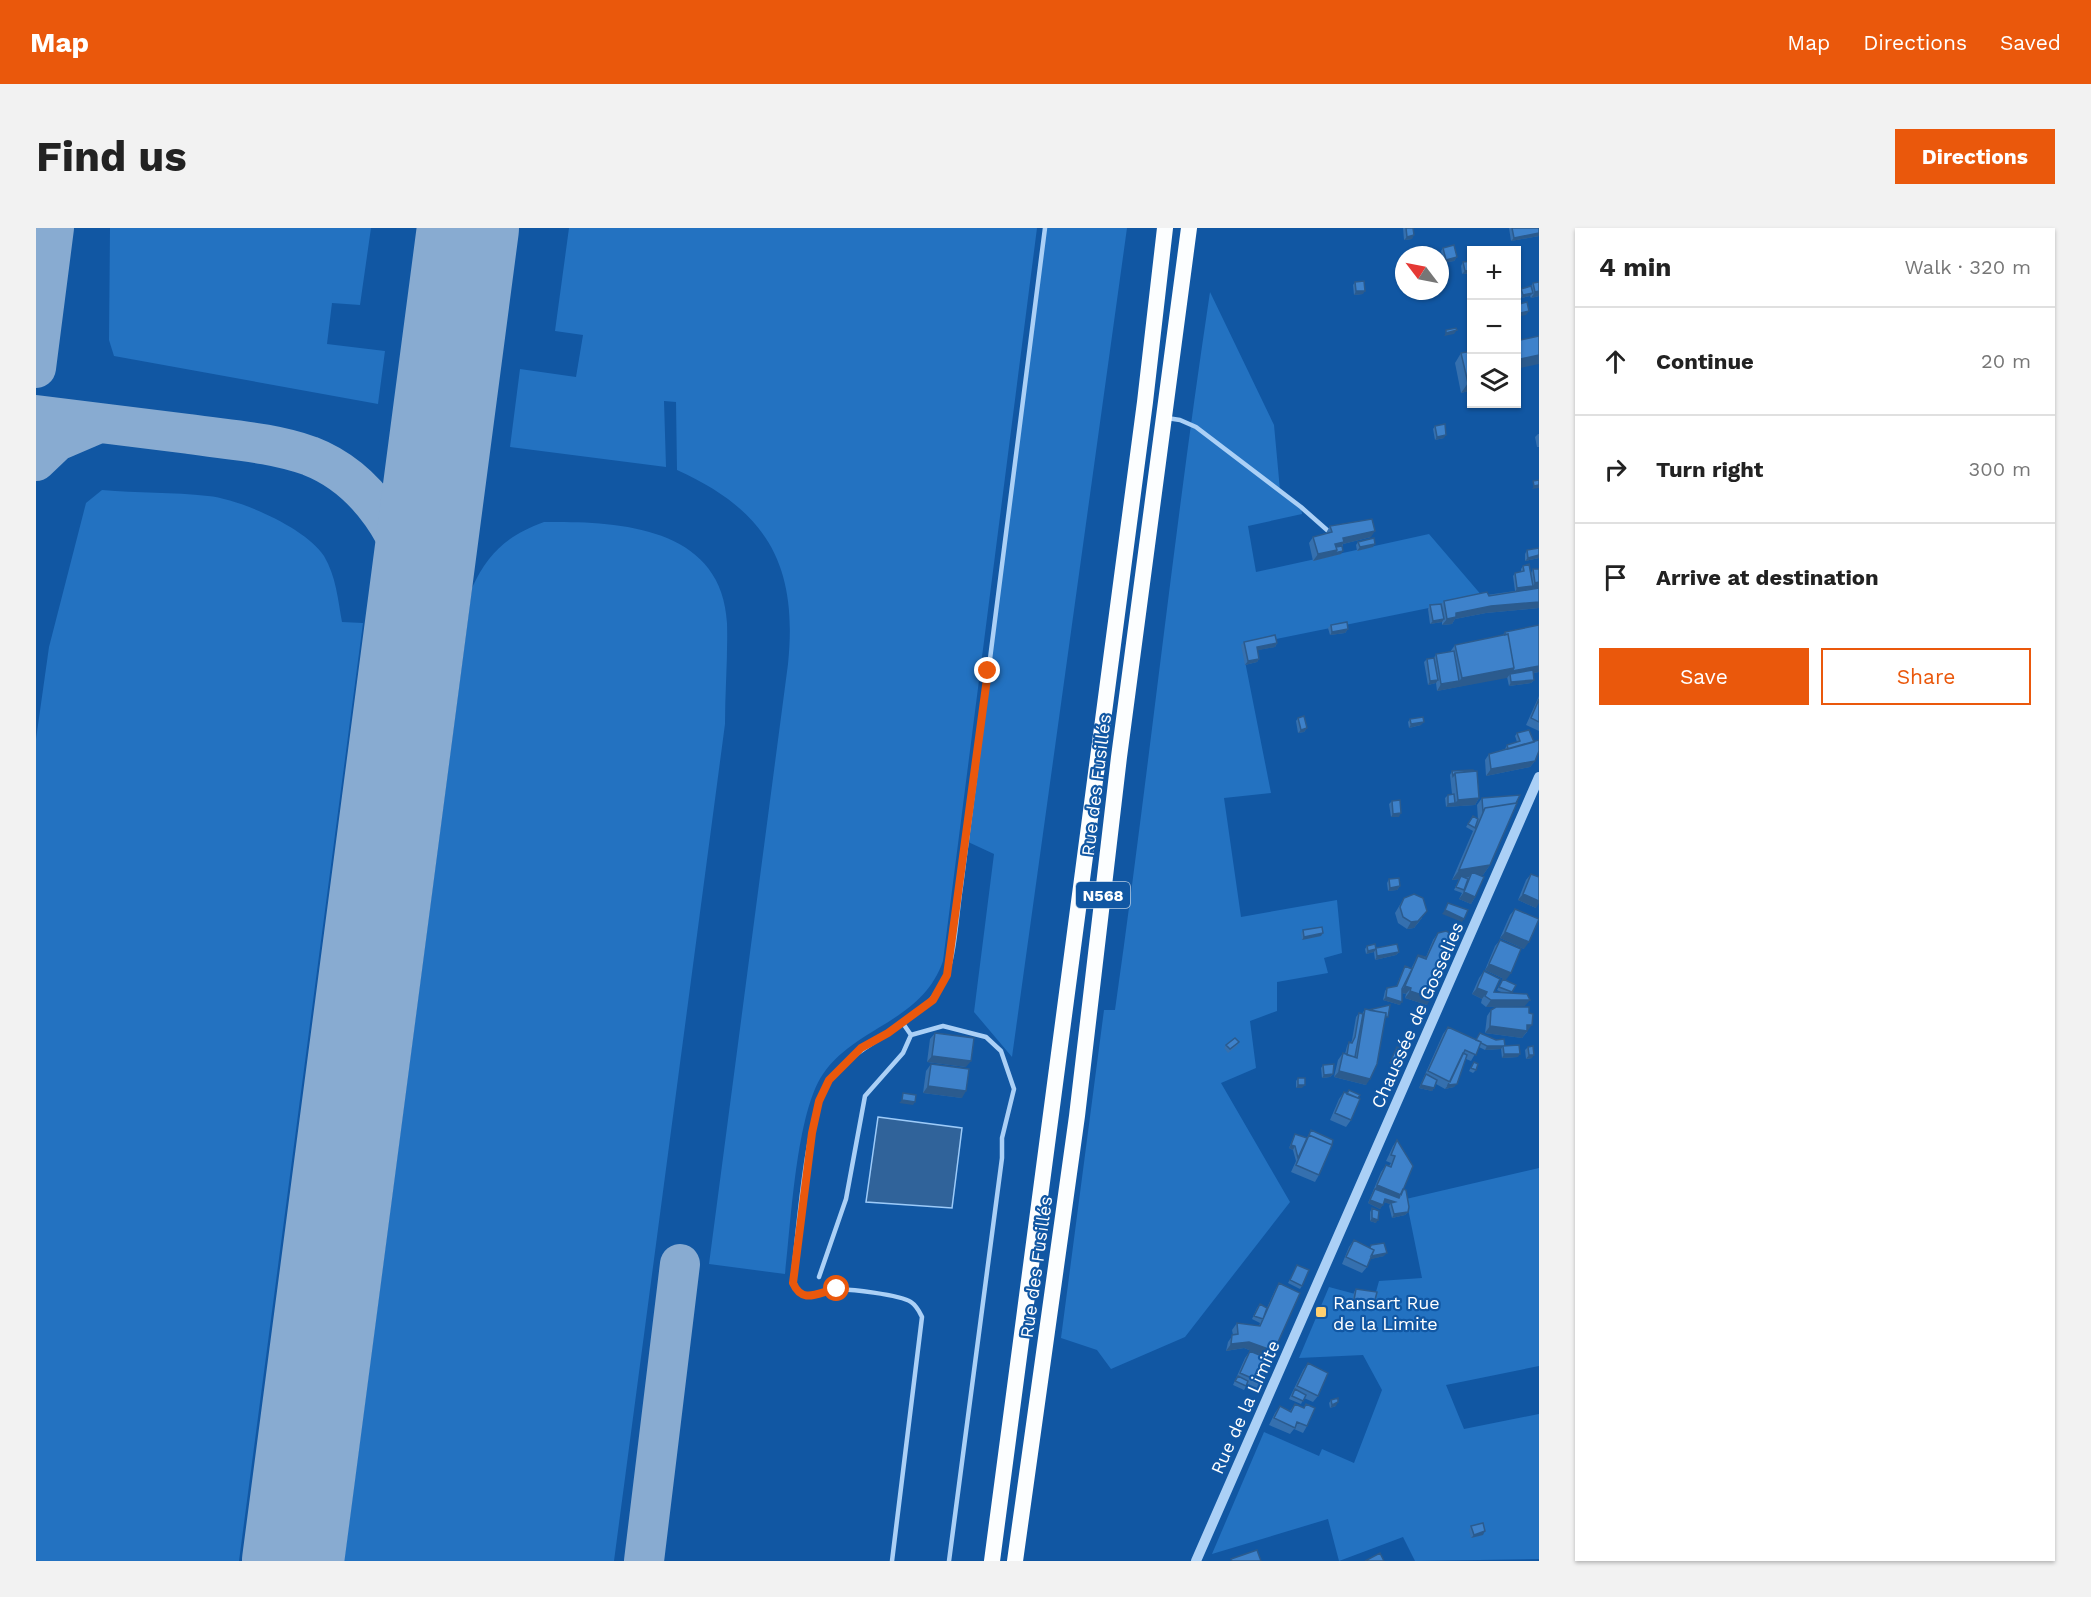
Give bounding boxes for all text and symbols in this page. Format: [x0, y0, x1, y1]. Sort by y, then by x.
text: Map [30, 26, 89, 59]
text: Map [1787, 30, 1830, 55]
text: Directions [1863, 30, 1967, 55]
text: Saved [2000, 30, 2061, 55]
button: Directions [1895, 129, 2055, 184]
text: Find us [36, 132, 187, 181]
north arrow [1395, 246, 1449, 300]
map controls [1467, 246, 1521, 408]
button: + [1467, 246, 1521, 300]
text: 4 min [1599, 252, 1671, 282]
text: Walk · 320 m [1904, 255, 2031, 279]
button: − [1467, 300, 1521, 354]
icon: ahead [1599, 345, 1632, 378]
text: Continue [1656, 349, 1754, 374]
text: 20 m [1981, 349, 2031, 373]
button: layers [1467, 354, 1521, 408]
icon: right [1599, 453, 1632, 486]
text: Turn right [1656, 457, 1763, 482]
text: 300 m [1969, 457, 2031, 481]
icon: arrive [1599, 561, 1632, 594]
text: Arrive at destination [1656, 565, 1879, 590]
button: Save [1599, 648, 1809, 705]
button: Share [1821, 648, 2031, 705]
route end [974, 657, 1000, 683]
street label: Rue des Fusillés [1077, 713, 1115, 857]
road number: N568 [1076, 882, 1130, 908]
street label: Chaussée de Gosselies [1366, 919, 1468, 1111]
street label: Rue des Fusillés [1016, 1195, 1056, 1339]
route start [823, 1275, 849, 1301]
place label: Ransart Rue de la Limite [1333, 1292, 1440, 1334]
marker: Ransart Rue de la Limite [1314, 1305, 1328, 1319]
street label: Rue de la Limite [1206, 1337, 1284, 1477]

